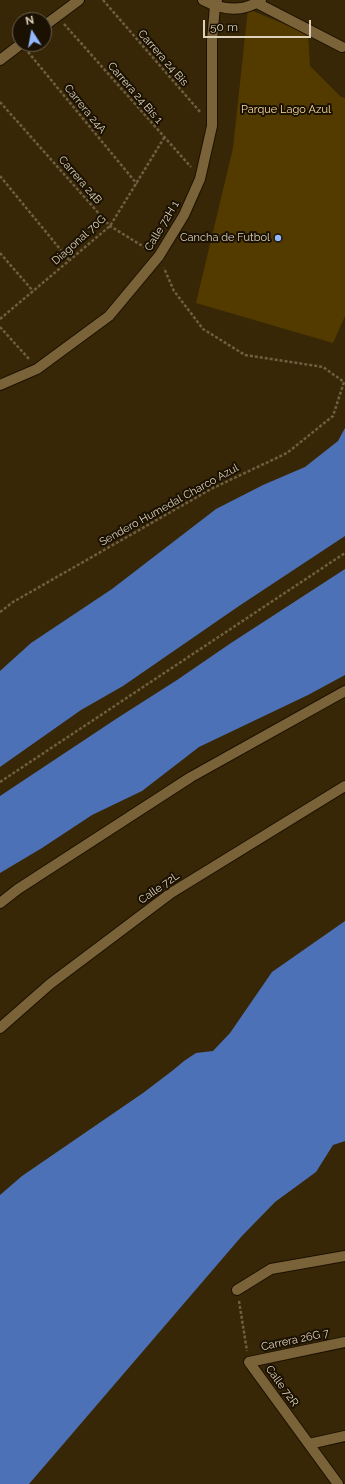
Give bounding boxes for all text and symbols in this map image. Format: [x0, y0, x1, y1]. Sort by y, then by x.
north arrow [12, 12, 52, 52]
scale bar [205, 12, 313, 38]
text: N [24, 14, 35, 28]
text: 50 m [210, 20, 238, 34]
street label: Carrera 24 Bis [135, 27, 191, 89]
street label: Carrera 24 Bis 1 [105, 60, 165, 126]
street label: Carrera 24A [61, 82, 109, 136]
park label: Parque Lago Azul [241, 103, 331, 117]
street label: Carrera 24B [56, 153, 104, 207]
street label: Calle 72H 1 [142, 199, 182, 253]
street label: Diagonal 70G [49, 212, 109, 268]
place label: Cancha de Futbol [180, 231, 270, 245]
marker: Cancha de Futbol [273, 233, 283, 243]
street label: Sendero Humedal Charco Azul [97, 461, 241, 549]
street label: Calle 72L [136, 869, 182, 907]
street label: Carrera 26G 7 [260, 1326, 330, 1354]
street label: Calle 72R [263, 1363, 301, 1409]

